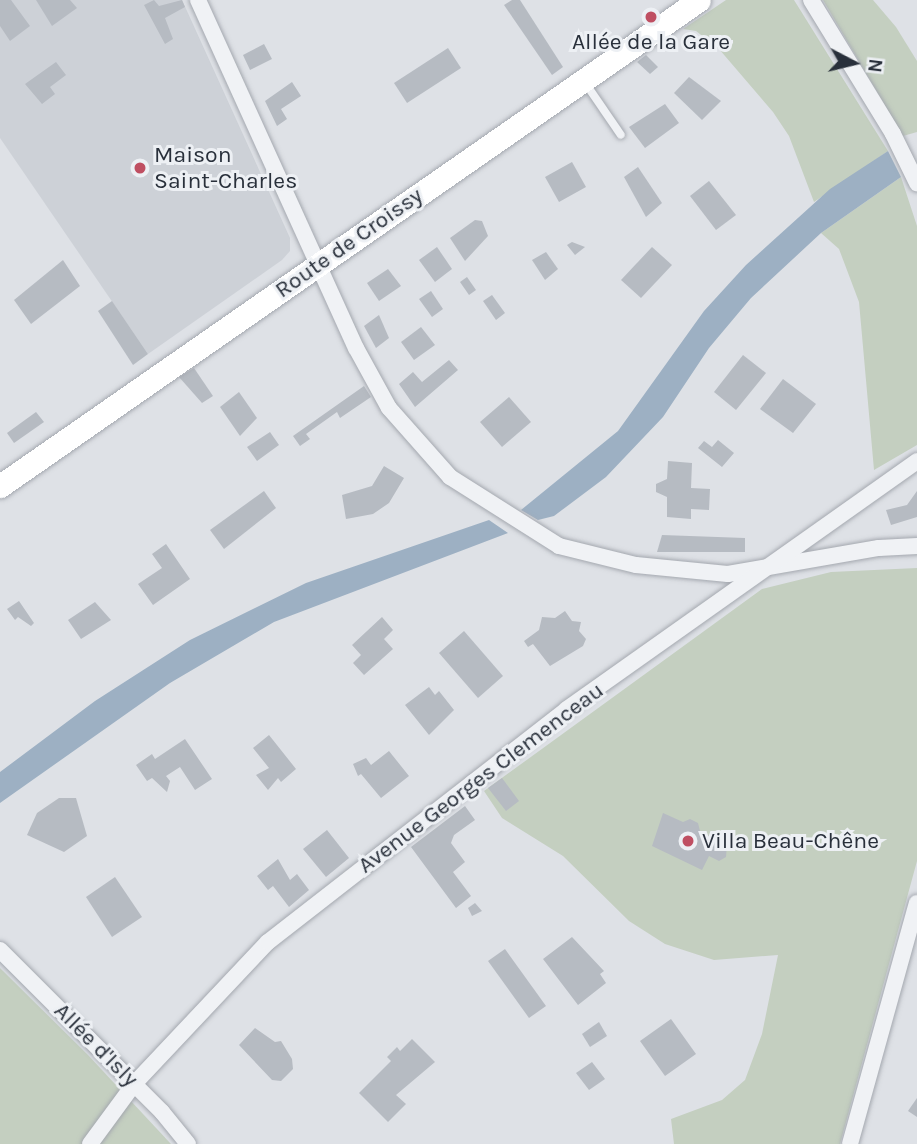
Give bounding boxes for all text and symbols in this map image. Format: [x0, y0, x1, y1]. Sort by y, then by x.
marker: Allée de la Gare [643, 9, 659, 25]
place label: Allée de la Gare [572, 28, 730, 56]
north arrow [819, 28, 889, 98]
text: N [863, 57, 887, 74]
place label: Maison Saint-Charles [154, 141, 297, 195]
marker: Maison Saint-Charles [132, 160, 148, 176]
street label: Route de Croissy [270, 182, 428, 304]
street label: Avenue Georges Clemenceau [353, 677, 609, 879]
place label: Villa Beau-Chêne [702, 827, 879, 855]
marker: Villa Beau-Chêne [680, 833, 696, 849]
street label: Allée d'Isly [48, 997, 144, 1093]

